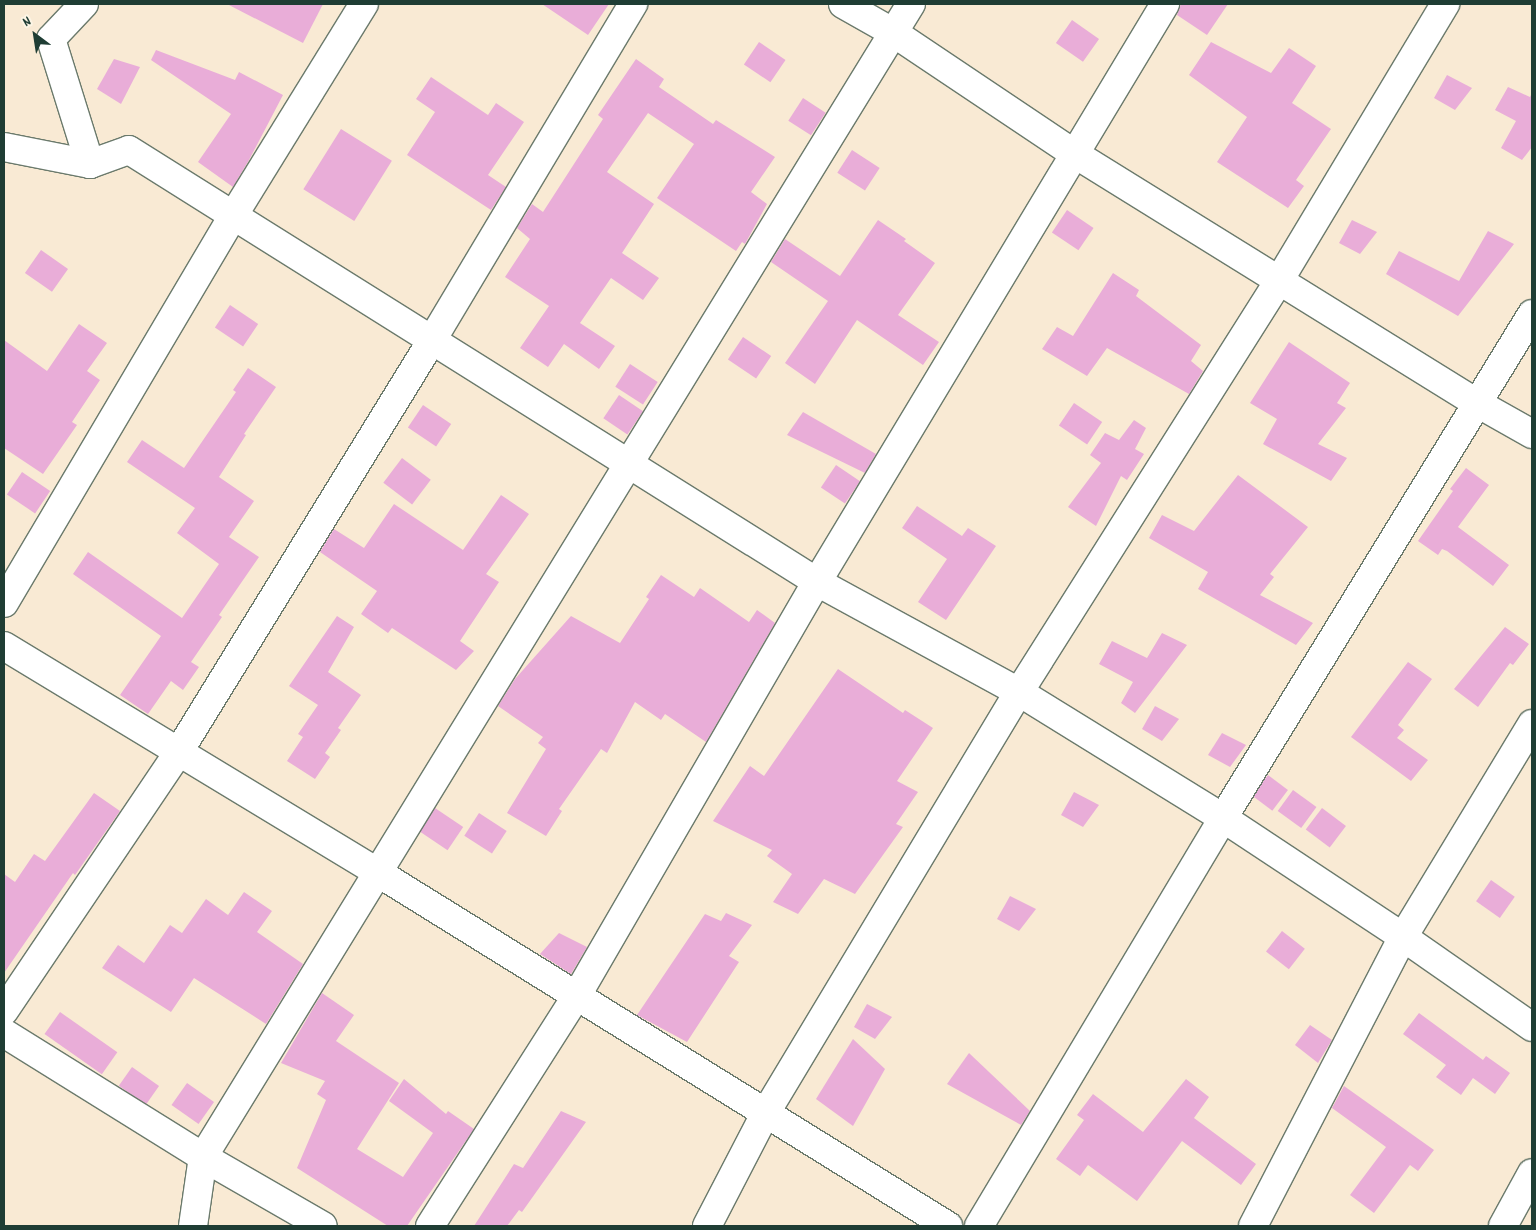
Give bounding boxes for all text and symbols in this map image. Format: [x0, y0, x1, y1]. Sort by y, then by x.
north arrow [10, 10, 60, 60]
text: N [19, 12, 35, 33]

